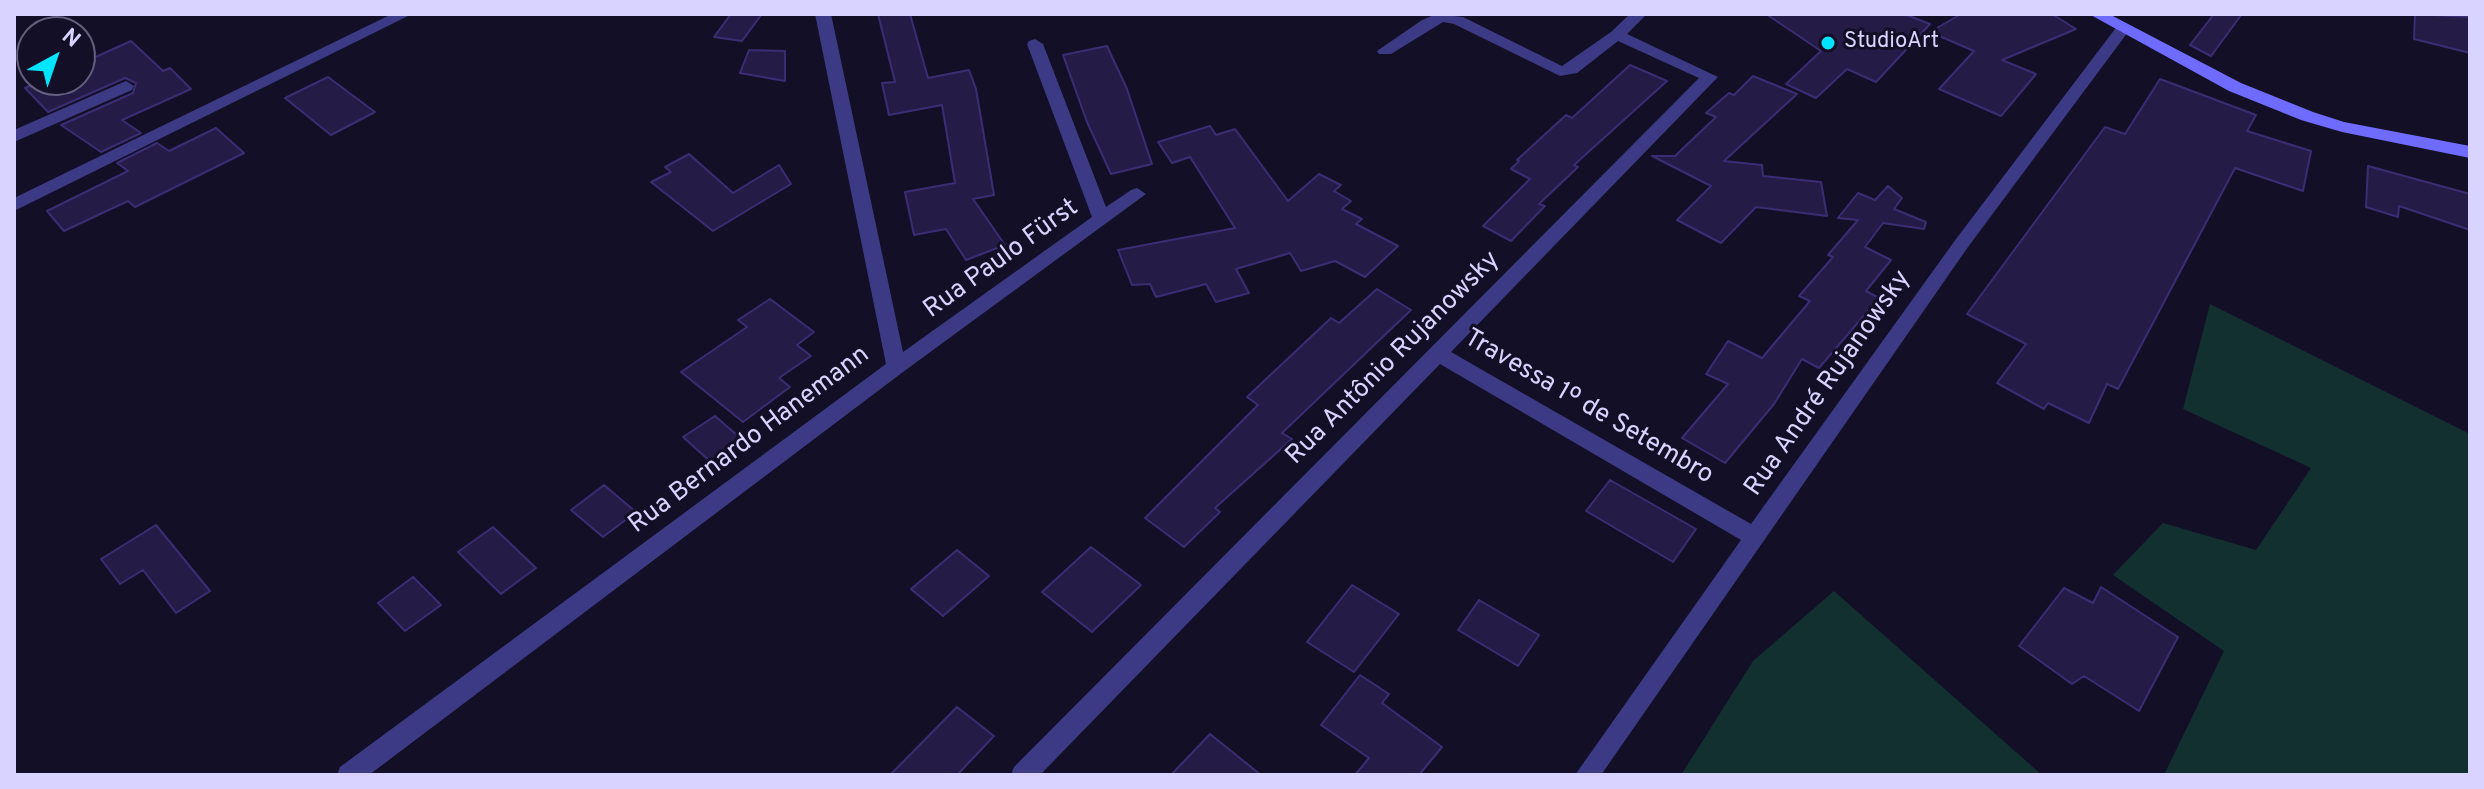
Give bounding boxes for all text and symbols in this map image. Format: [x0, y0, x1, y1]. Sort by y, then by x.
north arrow [16, 16, 96, 96]
text: N [56, 23, 85, 54]
place label: StudioArt [1844, 30, 1939, 56]
marker: StudioArt [1819, 34, 1837, 52]
street label: Rua Paulo Fürst [919, 194, 1085, 326]
street label: Rua Antônio Rujanowsky [1281, 246, 1507, 472]
street label: Rua André Rujanowsky [1739, 265, 1919, 503]
street label: Travessa 1º de Setembro [1458, 324, 1718, 492]
street label: Rua Bernardo Hanemann [624, 340, 876, 542]

